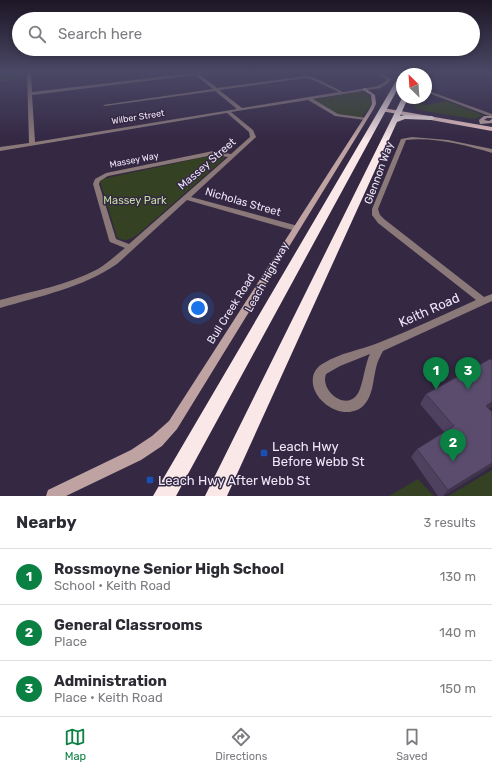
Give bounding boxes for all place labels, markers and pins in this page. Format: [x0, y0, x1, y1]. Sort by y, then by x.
pin: 1 [423, 357, 449, 390]
pin: 3 [455, 357, 481, 390]
pin: 2 [440, 429, 466, 462]
place label: Leach Hwy Before Webb St [272, 439, 365, 469]
marker: Leach Hwy Before Webb St [259, 448, 269, 458]
place label: Leach Hwy After Webb St [158, 473, 310, 488]
marker: Leach Hwy After Webb St [145, 475, 155, 485]

